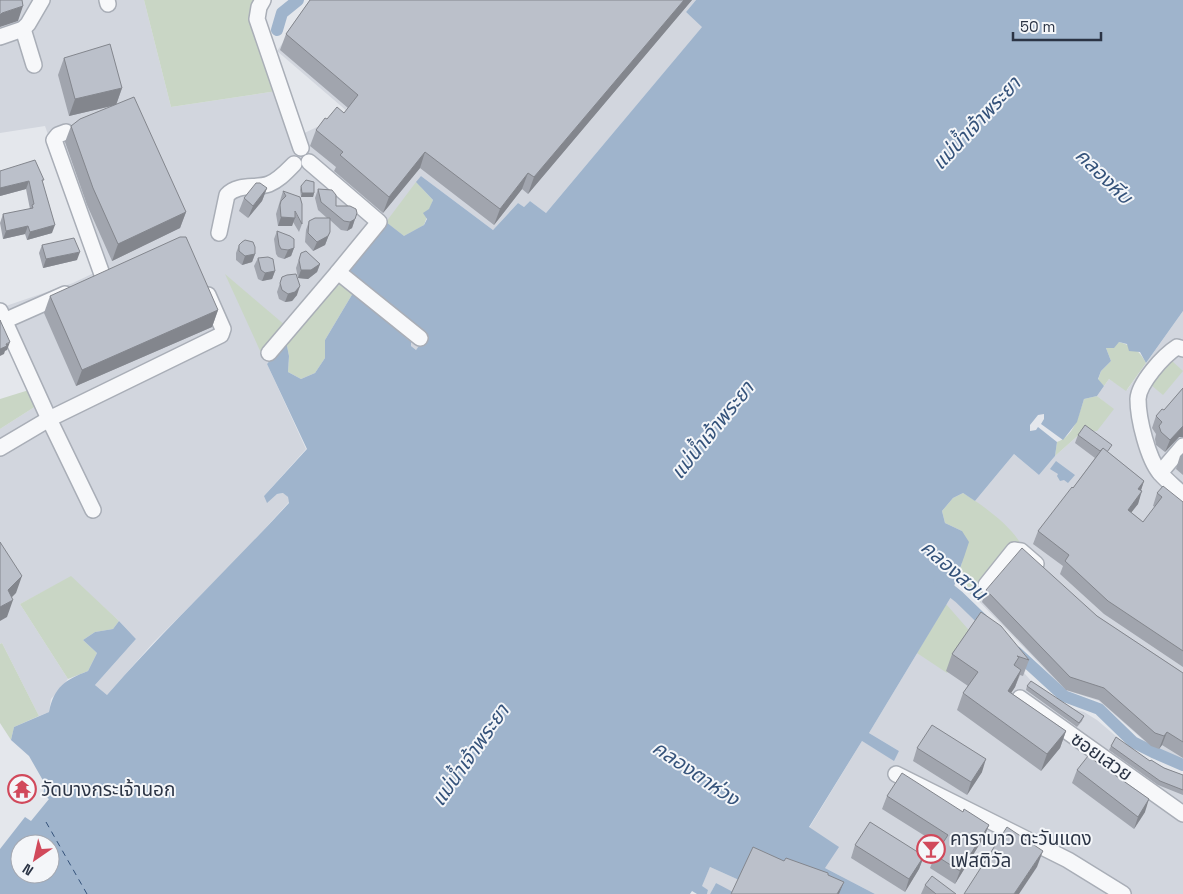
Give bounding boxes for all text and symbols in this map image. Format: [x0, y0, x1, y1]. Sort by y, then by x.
scale bar [1013, 10, 1100, 42]
text: 50 m [1020, 17, 1055, 36]
water label: แม่น้ำเจ้าพระยา [925, 69, 1027, 175]
water label: คลองหีบ [1070, 142, 1139, 211]
water label: แม่น้ำเจ้าพระยา [664, 374, 760, 484]
water label: คลองสวน [915, 534, 994, 607]
water label: แม่น้ำเจ้าพระยา [425, 698, 515, 811]
street label: ซอยเสวย [1066, 726, 1137, 787]
water label: คลองตาห่วง [648, 735, 745, 812]
temple icon: วัดบางกระเจ้านอก [7, 774, 37, 804]
place label: วัดบางกระเจ้านอก [41, 777, 175, 802]
place label: คาราบาว ตะวันแดง เฟสติวัล [950, 826, 1092, 873]
north arrow [10, 834, 60, 884]
bar icon: คาราบาว ตะวันแดง เฟสติวัล [916, 834, 946, 864]
text: N [19, 860, 37, 880]

